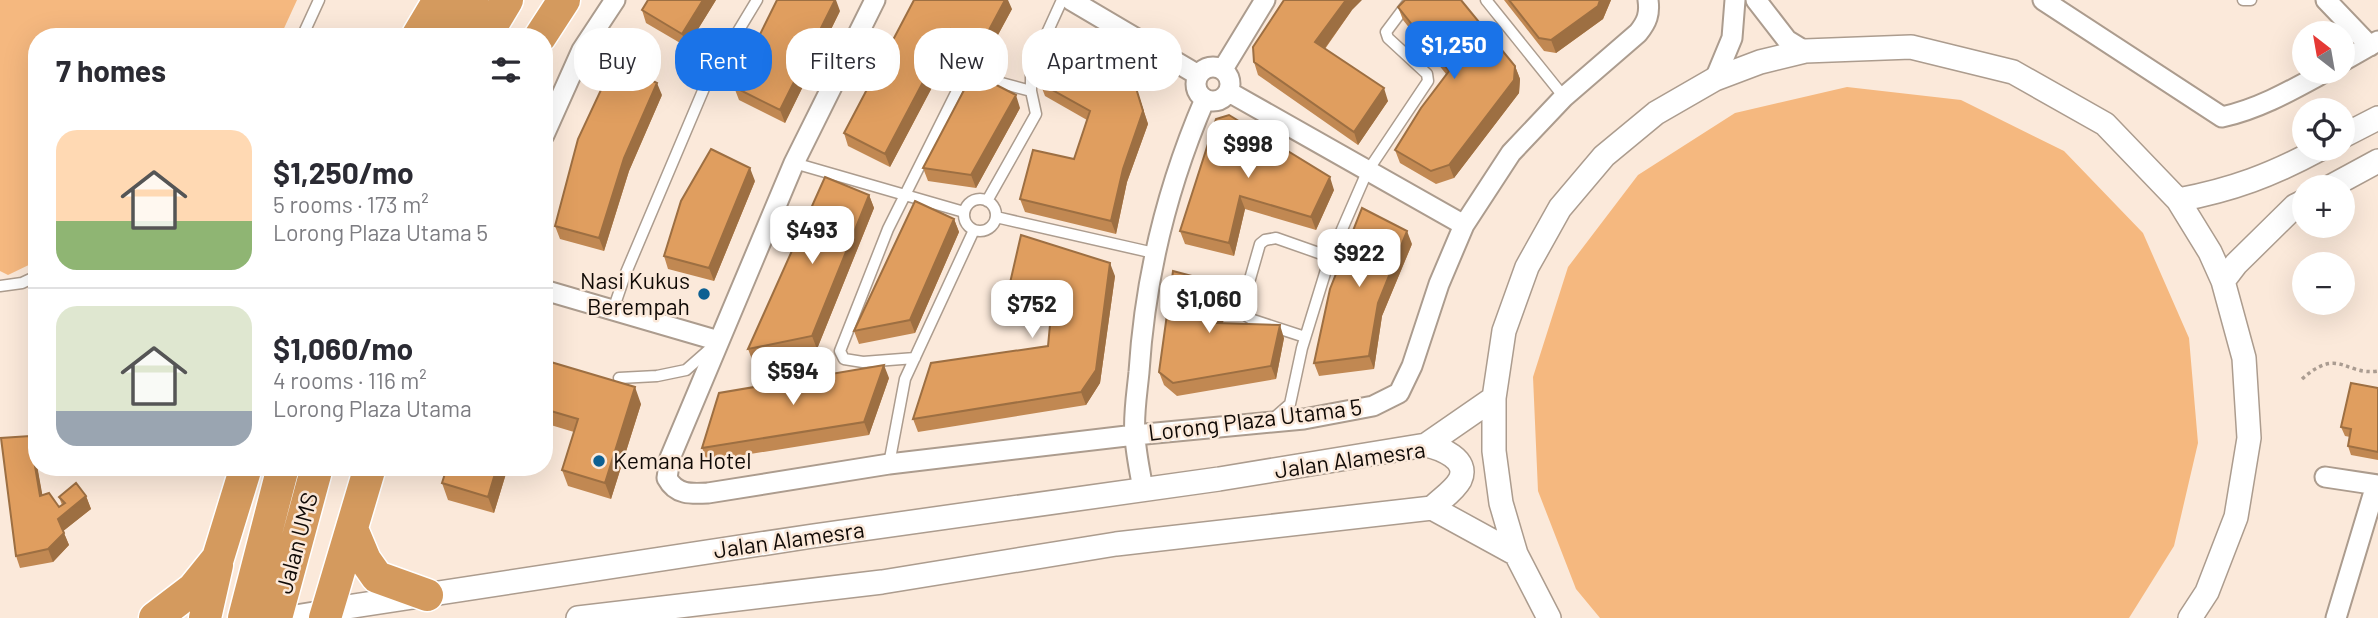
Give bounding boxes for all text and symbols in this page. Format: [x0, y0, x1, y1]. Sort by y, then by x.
north arrow [2292, 21, 2356, 84]
map controls [2292, 21, 2355, 315]
pin: $1,250 [1397, 22, 1511, 81]
chip: Buy [574, 28, 661, 91]
chip: Rent [675, 28, 772, 91]
chip: Filters [786, 28, 900, 91]
chip: New [914, 28, 1008, 91]
chip: Apartment [1022, 28, 1182, 91]
text: $1,250 [1421, 30, 1487, 58]
icon: filters [487, 51, 525, 89]
text: 7 homes [56, 52, 166, 88]
button: locate [2292, 98, 2355, 161]
pin: $998 [1207, 120, 1289, 180]
text: $998 [1223, 129, 1273, 157]
text: $1,250/mo [273, 154, 414, 190]
icon: home [112, 158, 196, 242]
button: + [2292, 175, 2355, 238]
text: 5 rooms · 173 m² [273, 190, 429, 218]
pin: $493 [771, 206, 853, 266]
text: $493 [786, 215, 838, 243]
text: Lorong Plaza Utama 5 [273, 218, 488, 246]
pin: $922 [1318, 230, 1400, 289]
text: $922 [1333, 238, 1385, 266]
button: − [2292, 252, 2355, 315]
place label: Nasi Kukus Berempah [580, 266, 690, 320]
pin: $1,060 [1152, 276, 1266, 335]
pin: $752 [991, 280, 1073, 340]
text: $1,060 [1176, 284, 1242, 312]
marker: Nasi Kukus Berempah [696, 286, 712, 302]
text: $752 [1007, 289, 1057, 317]
text: $1,060/mo [273, 330, 413, 366]
icon: home [112, 334, 196, 418]
pin: $594 [752, 348, 834, 407]
text: $594 [767, 356, 819, 384]
text: 4 rooms · 116 m² [273, 366, 427, 394]
street label: Lorong Plaza Utama 5 [1146, 392, 1363, 446]
text: Lorong Plaza Utama [273, 394, 472, 422]
street label: Jalan Alamesra [1273, 435, 1427, 483]
place label: Kemana Hotel [613, 446, 752, 474]
marker: Kemana Hotel [591, 453, 607, 469]
street label: Jalan UMS [269, 489, 323, 597]
street label: Jalan Alamesra [712, 515, 866, 563]

